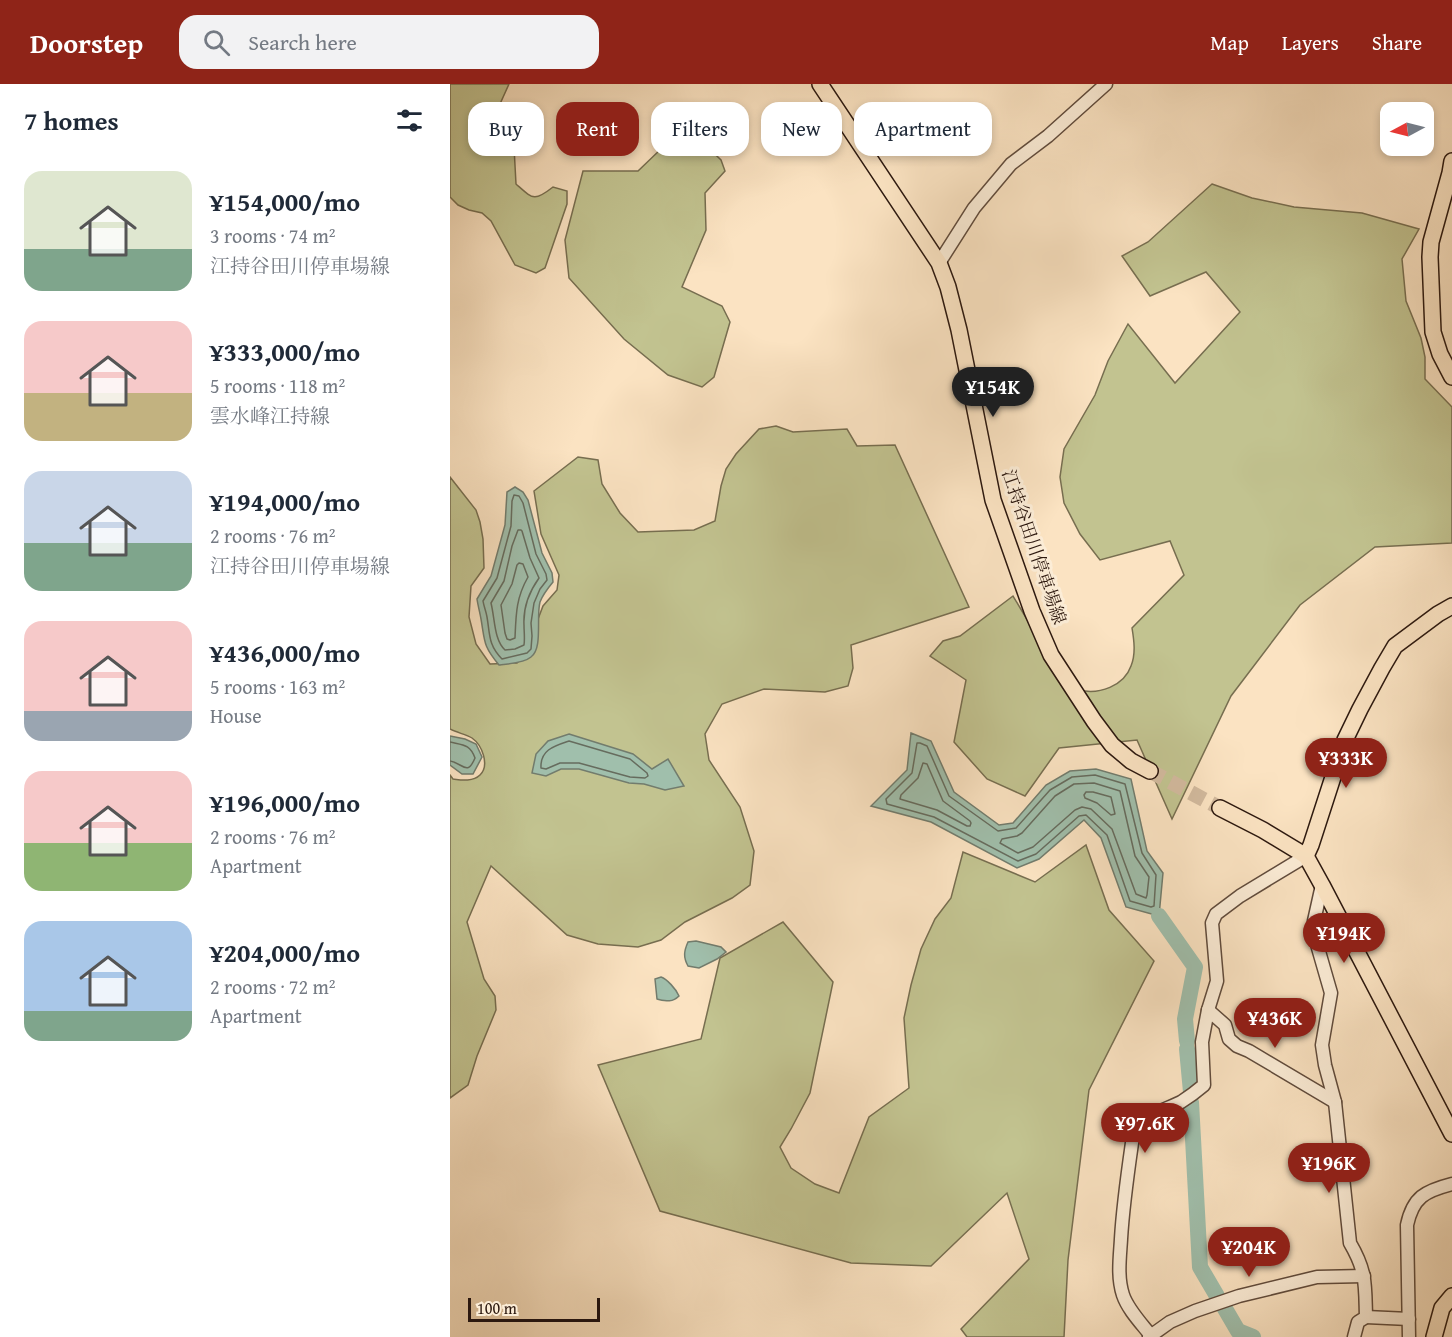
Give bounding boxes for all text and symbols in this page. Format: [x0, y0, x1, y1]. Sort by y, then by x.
search box [179, 15, 599, 69]
text: Doorstep [30, 22, 143, 63]
icon: search [200, 26, 233, 59]
text: Search here [248, 26, 357, 58]
text: Map [1210, 27, 1249, 58]
text: Layers [1282, 27, 1339, 58]
text: Share [1372, 27, 1422, 58]
text: 7 homes [24, 101, 119, 140]
chip: Buy [468, 102, 544, 156]
chip: Rent [556, 102, 639, 156]
chip: Filters [651, 102, 749, 156]
chip: New [761, 102, 842, 156]
chip: Apartment [854, 102, 992, 156]
north arrow [1380, 102, 1434, 156]
map controls [1380, 102, 1434, 156]
icon: filters [393, 104, 426, 137]
text: ¥154,000/mo [210, 182, 360, 221]
icon: home [72, 195, 144, 267]
text: 3 rooms · 74 m² [210, 221, 336, 250]
text: 江持谷田川停車場線 [210, 251, 390, 280]
text: ¥333,000/mo [210, 332, 360, 371]
icon: home [72, 345, 144, 417]
pin: ¥154K [951, 367, 1035, 418]
text: 5 rooms · 118 m² [210, 371, 345, 400]
text: ¥154K [966, 372, 1020, 401]
text: 雲水峰江持線 [210, 401, 330, 430]
street label: 江持谷田川停車場線 [995, 466, 1074, 628]
text: ¥194,000/mo [210, 482, 360, 521]
icon: home [72, 495, 144, 567]
text: 2 rooms · 76 m² [210, 521, 336, 550]
text: 江持谷田川停車場線 [210, 551, 390, 580]
text: ¥436,000/mo [210, 633, 360, 672]
icon: home [72, 645, 144, 717]
text: 5 rooms · 163 m² [210, 672, 345, 701]
text: House [210, 701, 262, 730]
pin: ¥333K [1304, 738, 1388, 789]
text: ¥333K [1319, 743, 1373, 772]
text: ¥196,000/mo [210, 783, 360, 822]
icon: home [72, 795, 144, 867]
text: 2 rooms · 76 m² [210, 822, 336, 851]
text: Apartment [210, 851, 302, 880]
pin: ¥194K [1302, 913, 1386, 964]
text: ¥194K [1317, 918, 1371, 947]
text: ¥204,000/mo [210, 933, 360, 972]
icon: home [72, 945, 144, 1017]
text: 2 rooms · 72 m² [210, 972, 336, 1001]
pin: ¥436K [1233, 998, 1317, 1049]
text: Apartment [210, 1001, 302, 1030]
text: ¥436K [1248, 1003, 1302, 1032]
pin: ¥97.6K [1096, 1103, 1194, 1154]
text: ¥97.6K [1115, 1108, 1175, 1137]
pin: ¥196K [1287, 1143, 1371, 1194]
text: ¥196K [1302, 1148, 1356, 1177]
pin: ¥204K [1207, 1227, 1291, 1278]
text: ¥204K [1222, 1232, 1276, 1261]
scale bar [468, 1295, 600, 1322]
text: 100 m [477, 1296, 517, 1320]

